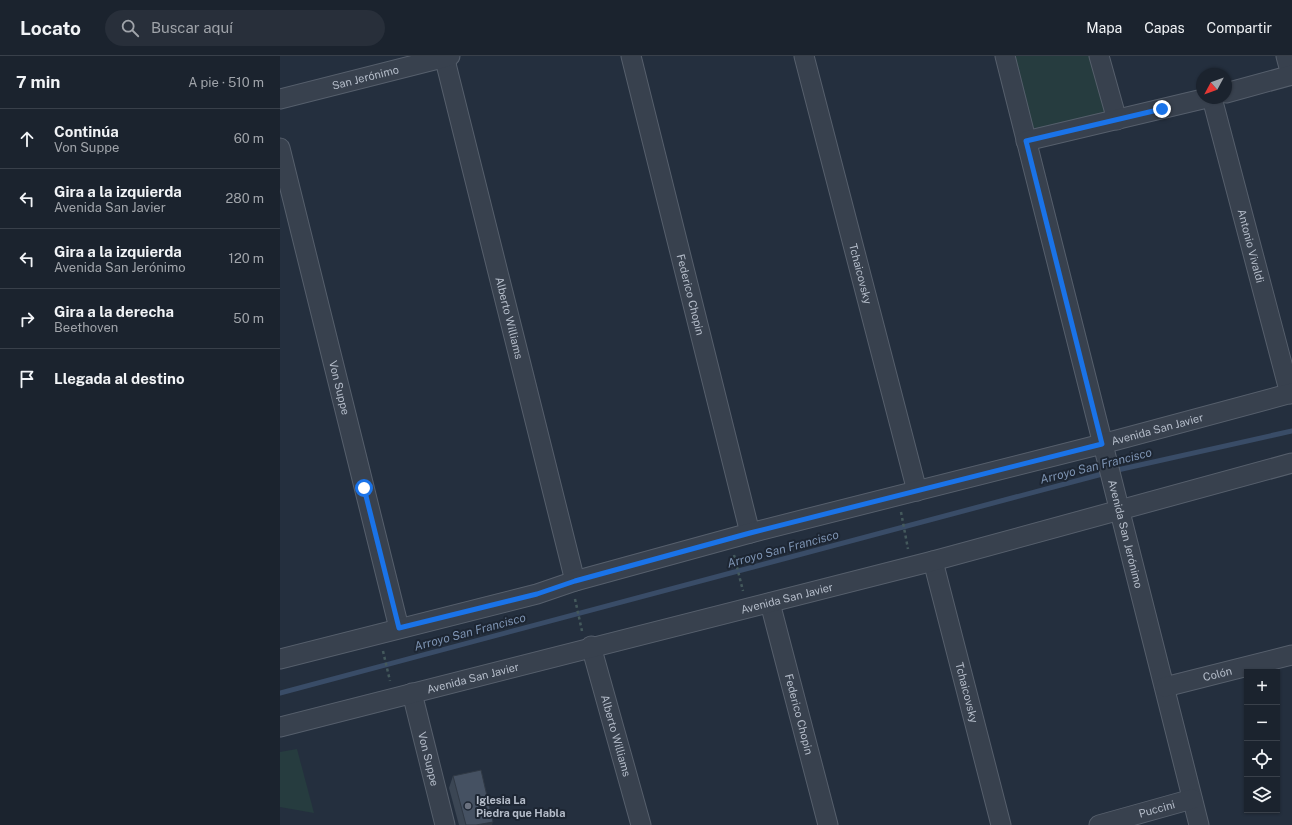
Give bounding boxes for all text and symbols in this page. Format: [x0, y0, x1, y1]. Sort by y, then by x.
search box [105, 10, 385, 46]
text: Locato [20, 17, 81, 39]
icon: search [119, 17, 141, 39]
text: Buscar aquí [151, 19, 233, 36]
text: Mapa [1086, 20, 1122, 36]
text: Capas [1144, 20, 1185, 36]
text: Compartir [1207, 20, 1272, 36]
street label: San Jerónimo [331, 63, 400, 92]
north arrow [1196, 68, 1232, 104]
text: 7 min [16, 72, 60, 92]
text: A pie · 510 m [188, 75, 264, 90]
route end [1153, 100, 1171, 118]
text: Continúa [54, 123, 119, 140]
icon: ahead [16, 128, 38, 150]
text: 60 m [234, 131, 264, 146]
text: Von Suppe [54, 140, 119, 155]
text: Gira a la izquierda [54, 183, 182, 200]
icon: left [16, 188, 38, 210]
text: 280 m [226, 191, 264, 206]
text: Avenida San Javier [54, 200, 166, 215]
street label: Antonio Vivaldi [1235, 208, 1266, 284]
street label: Tchaicovsky [847, 242, 874, 305]
text: Gira a la izquierda [54, 243, 182, 260]
icon: left [16, 248, 38, 270]
text: 120 m [229, 251, 264, 266]
street label: Federico Chopin [675, 253, 706, 336]
text: Avenida San Jerónimo [54, 260, 186, 275]
street label: Alberto Williams [493, 276, 526, 361]
text: Gira a la derecha [54, 303, 174, 320]
icon: right [16, 308, 38, 330]
text: 50 m [233, 311, 264, 326]
text: Beethoven [54, 320, 118, 335]
street label: Von Suppe [327, 359, 352, 416]
icon: arrive [16, 368, 38, 390]
text: Llegada al destino [54, 370, 185, 387]
street label: Avenida San Javier [1110, 411, 1205, 447]
water label: Arroyo San Francisco [1039, 445, 1154, 487]
street label: Avenida San Jerónimo [1106, 478, 1145, 590]
route start [355, 479, 373, 497]
water label: Arroyo San Francisco [726, 527, 841, 571]
street label: Avenida San Javier [739, 581, 834, 616]
water label: Arroyo San Francisco [413, 610, 528, 654]
street label: Avenida San Javier [425, 660, 520, 695]
street label: Tchaicovsky [953, 661, 981, 724]
street label: Colón [1202, 664, 1233, 683]
map controls [1244, 669, 1280, 813]
button: + [1244, 669, 1280, 705]
street label: Federico Chopin [783, 673, 815, 756]
street label: Alberto Williams [599, 693, 633, 778]
button: − [1244, 705, 1280, 741]
street label: Von Suppe [416, 731, 441, 787]
button: locate [1244, 741, 1280, 777]
button: layers [1244, 777, 1280, 813]
place label: Iglesia La Piedra que Habla [476, 794, 565, 819]
street label: Puccini [1137, 798, 1176, 820]
marker: Iglesia La Piedra que Habla [463, 801, 473, 811]

